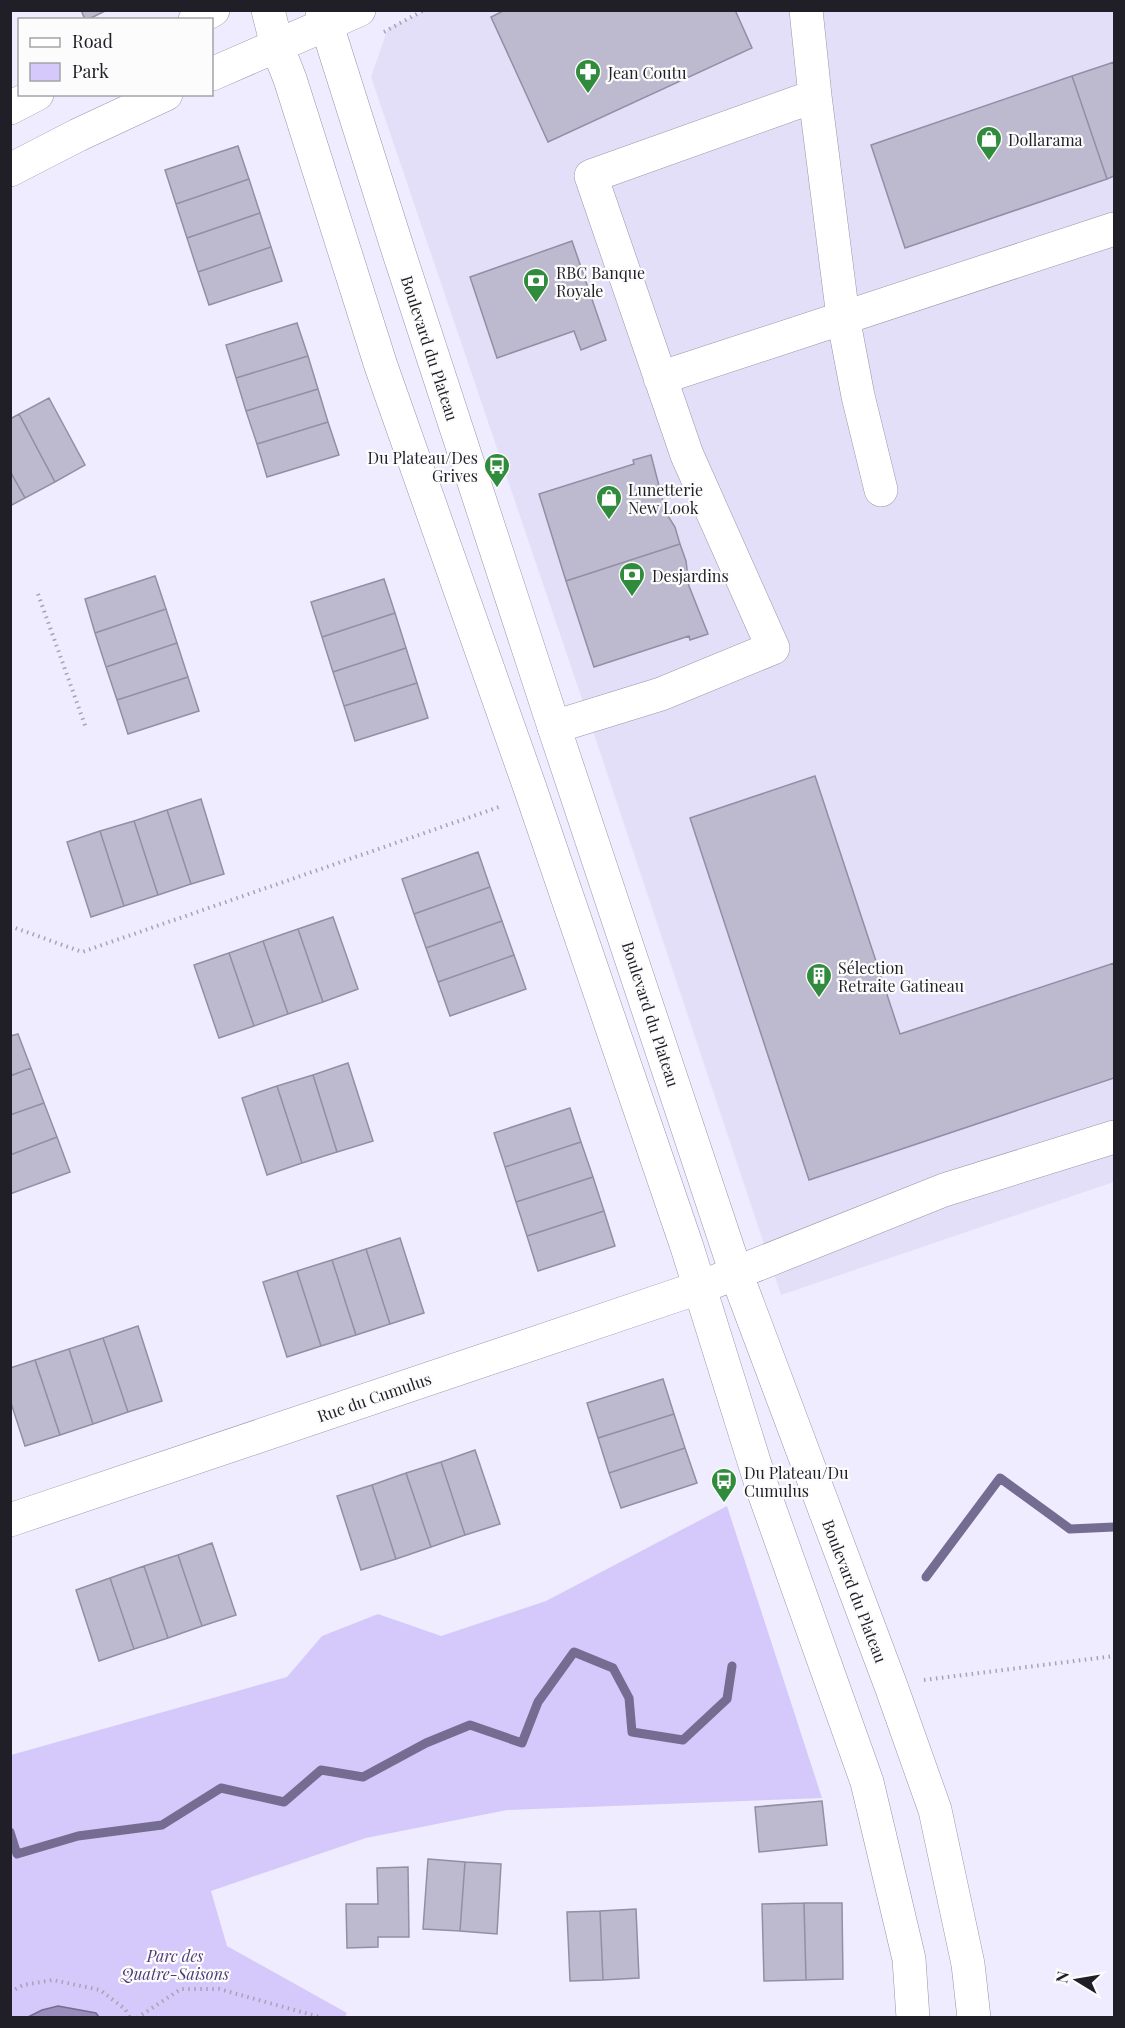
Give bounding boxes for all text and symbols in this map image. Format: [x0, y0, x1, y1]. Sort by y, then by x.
legend [18, 18, 213, 96]
text: Road [72, 29, 113, 53]
pharmacy icon: Jean Coutu [573, 57, 603, 95]
text: Park [72, 59, 109, 83]
place label: Jean Coutu [607, 62, 687, 83]
shop icon: Dollarama [974, 124, 1004, 162]
place label: Dollarama [1008, 129, 1083, 150]
place label: RBC Banque Royale [556, 262, 645, 301]
bank icon: RBC Banque Royale [521, 266, 551, 304]
street label: Boulevard du Plateau [397, 273, 463, 423]
place label: Du Plateau/Des Grives [368, 447, 478, 486]
bus stop icon: Du Plateau/Des Grives [482, 451, 512, 489]
place label: Lunetterie New Look [628, 479, 703, 518]
shop icon: Lunetterie New Look [594, 483, 624, 521]
bank icon: Desjardins [617, 560, 647, 598]
place label: Desjardins [652, 565, 729, 586]
street label: Boulevard du Plateau [618, 939, 684, 1089]
place label: Sélection Retraite Gatineau [838, 957, 964, 996]
building icon: Sélection Retraite Gatineau [804, 961, 834, 999]
street label: Rue du Cumulus [314, 1368, 434, 1426]
place label: Du Plateau/Du Cumulus [744, 1462, 848, 1501]
bus stop icon: Du Plateau/Du Cumulus [709, 1466, 739, 1504]
street label: Boulevard du Plateau [818, 1516, 892, 1666]
park label: Parc des Quatre-Saisons [120, 1945, 229, 1984]
north arrow [1047, 1950, 1107, 2010]
text: N [1050, 1969, 1073, 1985]

